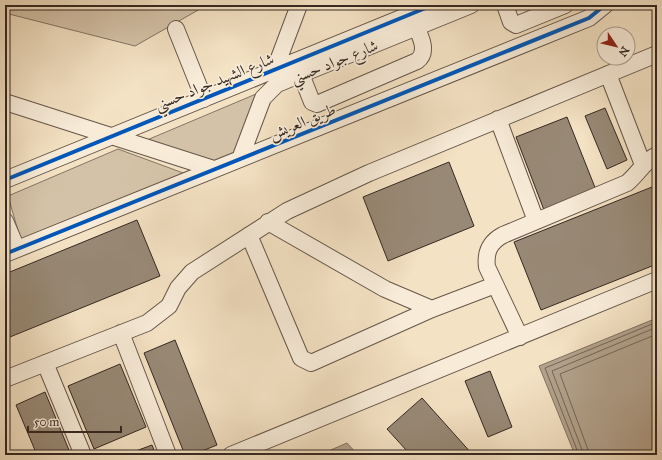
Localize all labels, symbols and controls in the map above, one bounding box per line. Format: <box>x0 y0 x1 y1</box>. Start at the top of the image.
north arrow <box>596 26 636 66</box>
street label: شارع جواد حسني <box>288 35 383 93</box>
text: N <box>615 44 632 60</box>
street label: شارع الشهيد جواد حسني <box>152 49 279 120</box>
street label: طريق العريش <box>266 99 339 144</box>
scale bar <box>28 408 121 434</box>
text: 50 m <box>34 415 59 429</box>

